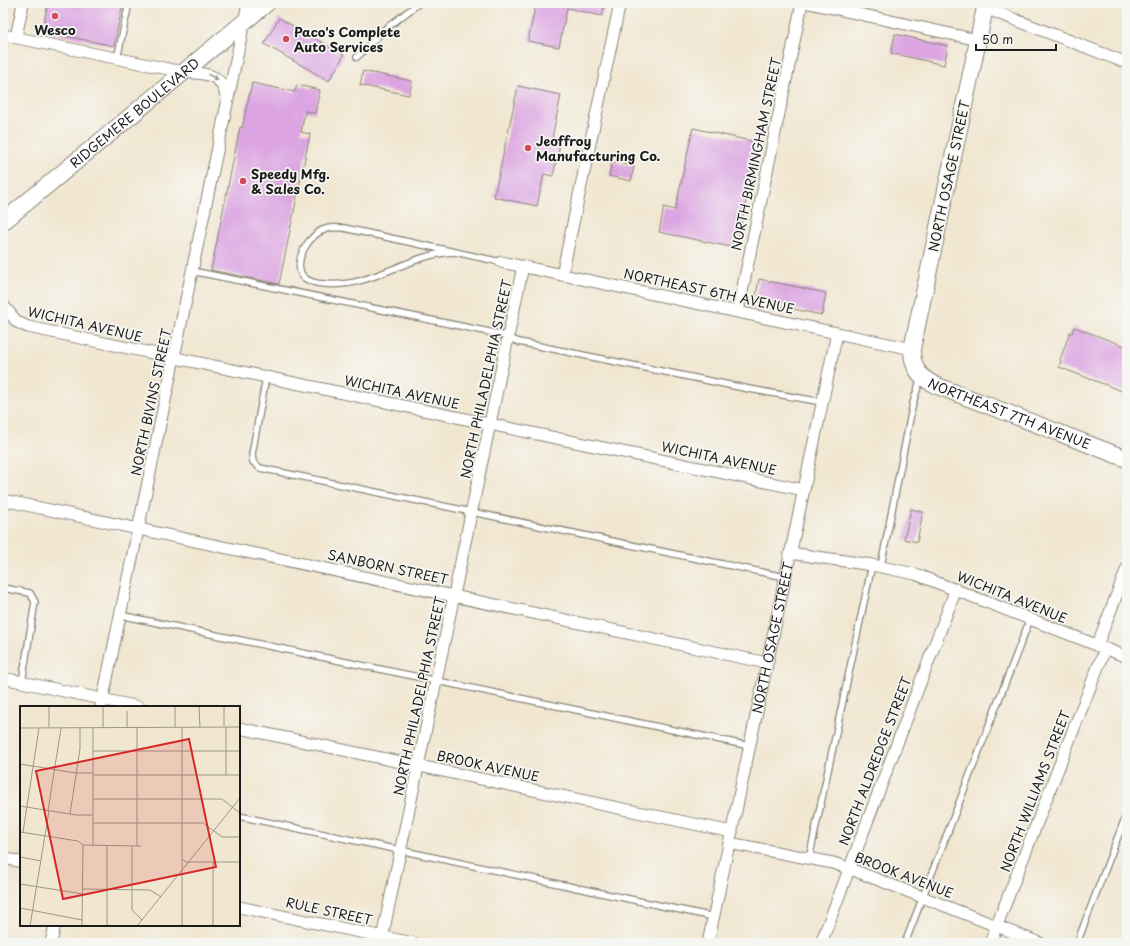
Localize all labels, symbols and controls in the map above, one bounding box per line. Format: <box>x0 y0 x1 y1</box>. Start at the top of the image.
marker: Wesco <box>50 11 60 21</box>
place label: Wesco <box>34 20 76 39</box>
place label: Paco's Complete Auto Services <box>294 22 400 56</box>
scale bar <box>976 26 1056 52</box>
text: 50 m <box>982 30 1013 48</box>
marker: Paco's Complete Auto Services <box>281 34 291 44</box>
street label: RIDGEMERE BOULEVARD <box>65 53 203 172</box>
street label: NORTH BIRMINGHAM STREET <box>726 56 785 252</box>
one-way arrow <box>207 74 219 81</box>
street label: NORTH OSAGE STREET <box>923 98 974 253</box>
place label: Jeoffroy Manufacturing Co. <box>536 131 660 165</box>
marker: Jeoffroy Manufacturing Co. <box>523 143 533 153</box>
place label: Speedy Mfg. & Sales Co. <box>251 164 330 198</box>
marker: Speedy Mfg. & Sales Co. <box>238 176 248 186</box>
street label: NORTHEAST 6TH AVENUE <box>622 263 796 318</box>
street label: NORTH PHILADELPHIA STREET <box>455 278 516 480</box>
street label: WICHITA AVENUE <box>26 301 144 346</box>
street label: NORTH BIVINS STREET <box>126 326 175 477</box>
street label: WICHITA AVENUE <box>343 370 461 413</box>
street label: NORTHEAST 7TH AVENUE <box>925 373 1094 453</box>
street label: WICHITA AVENUE <box>660 436 778 479</box>
street label: SANBORN STREET <box>326 544 450 589</box>
street label: NORTH OSAGE STREET <box>747 560 797 715</box>
street label: WICHITA AVENUE <box>954 566 1070 627</box>
street label: NORTH PHILADELPHIA STREET <box>388 595 449 797</box>
street label: NORTH ALDREDGE STREET <box>834 674 916 848</box>
inset map <box>20 706 240 926</box>
street label: NORTH WILLIAMS STREET <box>995 707 1074 874</box>
street label: BROOK AVENUE <box>435 745 541 786</box>
street label: BROOK AVENUE <box>852 847 956 902</box>
street label: RULE STREET <box>284 892 374 929</box>

